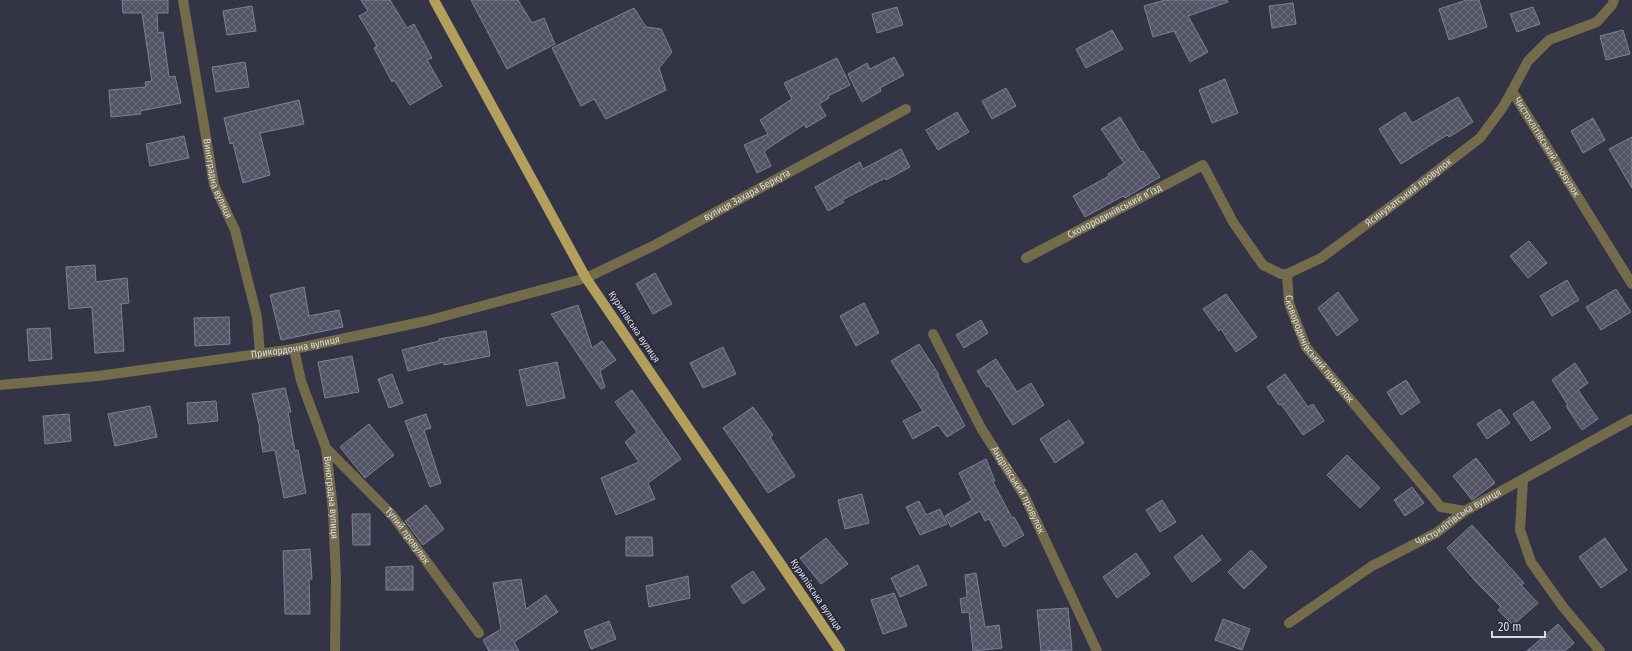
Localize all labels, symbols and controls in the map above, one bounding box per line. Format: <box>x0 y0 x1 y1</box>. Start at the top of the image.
street label: Чистоклітівський провулок <box>1511 95 1583 199</box>
street label: Виноградна вулиця <box>200 137 235 220</box>
street label: Ясинуватський провулок <box>1363 156 1455 229</box>
street label: вулиця Захара Беркута <box>701 167 793 224</box>
street label: Сковородинівський в’їзд <box>1065 182 1164 241</box>
street label: Курилівська вулиця <box>606 288 663 365</box>
street label: Сковородинівський провулок <box>1282 295 1356 405</box>
street label: Прикордонна вулиця <box>250 333 341 361</box>
street label: Андріївський провулок <box>989 444 1047 536</box>
street label: Виноградна вулиця <box>321 455 340 539</box>
street label: Чистоклітівська вулиця <box>1414 486 1503 548</box>
street label: Тупий провулок <box>382 505 432 567</box>
street label: Курилівська вулиця <box>788 556 845 633</box>
scale bar <box>1492 613 1545 639</box>
text: 20 m <box>1498 620 1522 634</box>

